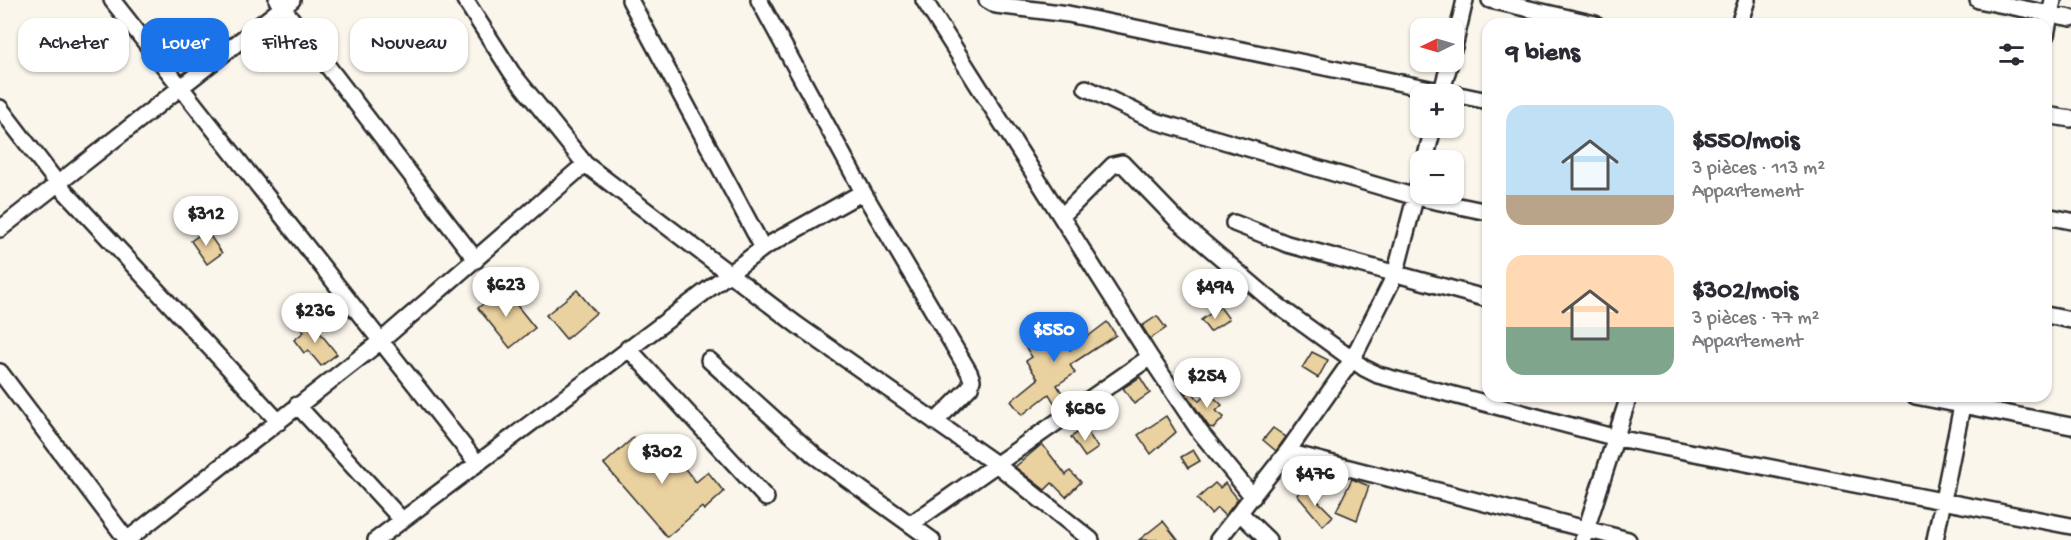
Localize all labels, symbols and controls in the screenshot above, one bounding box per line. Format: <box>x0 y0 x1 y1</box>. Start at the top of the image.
chip: Acheter <box>18 18 129 72</box>
chip: Louer <box>141 18 229 72</box>
chip: Filtres <box>241 18 338 72</box>
chip: Nouveau <box>350 18 468 72</box>
north arrow <box>1410 18 1464 72</box>
map controls <box>1410 18 1464 204</box>
icon: filters <box>1995 38 2028 71</box>
text: 9 biens <box>1506 39 1580 70</box>
button: + <box>1410 84 1464 138</box>
text: $550/mois <box>1692 127 1799 158</box>
icon: home <box>1554 129 1626 201</box>
button: − <box>1410 150 1464 204</box>
text: 3 pièces · 113 m² <box>1692 158 1825 181</box>
text: Appartement <box>1692 181 1802 204</box>
pin: $312 <box>170 196 242 247</box>
text: $312 <box>187 204 225 227</box>
pin: $623 <box>470 267 542 318</box>
pin: $494 <box>1179 269 1251 320</box>
text: $623 <box>486 275 526 298</box>
text: $494 <box>1196 277 1234 300</box>
text: $302/mois <box>1692 277 1798 308</box>
icon: home <box>1554 279 1626 351</box>
pin: $236 <box>279 293 351 344</box>
text: $236 <box>295 301 335 324</box>
text: 3 pièces · 77 m² <box>1692 308 1820 331</box>
pin: $550 <box>1018 312 1090 363</box>
text: $550 <box>1033 320 1075 343</box>
text: Appartement <box>1692 331 1802 354</box>
pin: $254 <box>1171 358 1243 409</box>
text: $254 <box>1188 366 1226 389</box>
pin: $686 <box>1049 391 1121 442</box>
text: $686 <box>1065 399 1105 422</box>
pin: $302 <box>626 434 698 485</box>
text: $302 <box>642 442 682 465</box>
pin: $476 <box>1279 456 1351 507</box>
text: $476 <box>1296 464 1334 487</box>

